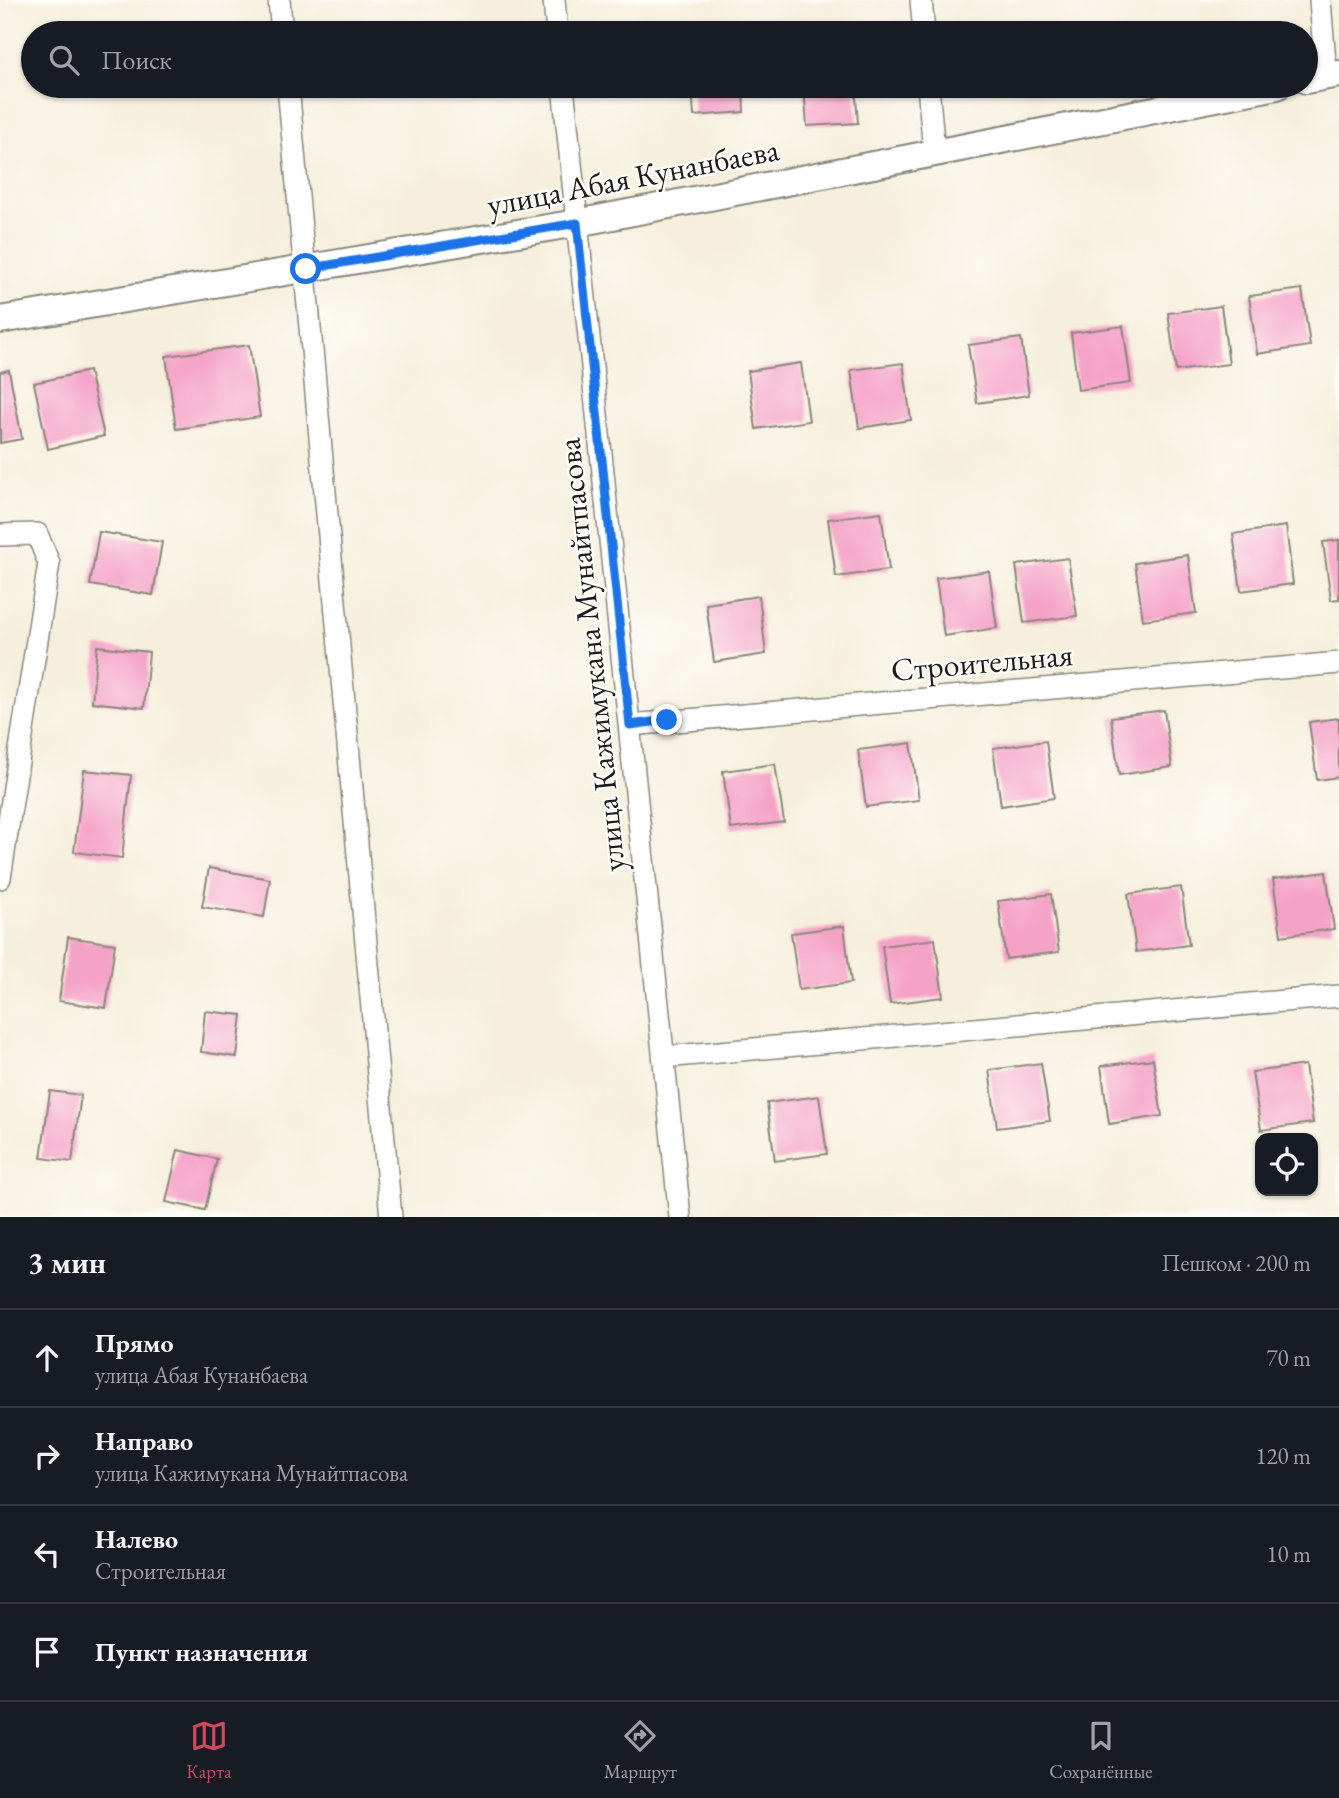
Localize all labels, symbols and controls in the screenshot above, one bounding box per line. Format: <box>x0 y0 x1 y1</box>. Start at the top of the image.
search box <box>21 21 1318 98</box>
icon: search <box>45 41 83 79</box>
text: Поиск <box>101 43 172 77</box>
street label: улица Абая Кунанбаева <box>483 128 783 226</box>
route start <box>290 253 321 284</box>
street label: улица Кажимукана Мунайтпасова <box>547 436 635 874</box>
street label: Строительная <box>889 633 1075 691</box>
route end <box>651 704 682 735</box>
map controls <box>1255 1133 1318 1196</box>
button: locate <box>1255 1133 1318 1196</box>
text: 3 мин <box>28 1243 106 1282</box>
text: Пешком · 200 m <box>1162 1248 1311 1278</box>
text: Прямо <box>95 1326 174 1360</box>
icon: ahead <box>28 1339 66 1377</box>
text: 70 m <box>1266 1343 1311 1373</box>
text: улица Абая Кунанбаева <box>95 1360 308 1390</box>
text: Направо <box>95 1424 193 1458</box>
icon: right <box>28 1437 66 1475</box>
text: 120 m <box>1255 1441 1311 1471</box>
text: улица Кажимукана Мунайтпасова <box>95 1458 408 1488</box>
text: Налево <box>95 1522 178 1556</box>
icon: left <box>28 1535 66 1573</box>
text: 10 m <box>1266 1539 1311 1569</box>
text: Строительная <box>95 1556 226 1586</box>
icon: arrive <box>28 1633 66 1671</box>
text: Пункт назначения <box>95 1635 308 1669</box>
tab: Карта <box>186 1717 232 1784</box>
tab: Маршрут <box>604 1717 677 1784</box>
tab: Сохранённые <box>1049 1717 1153 1784</box>

